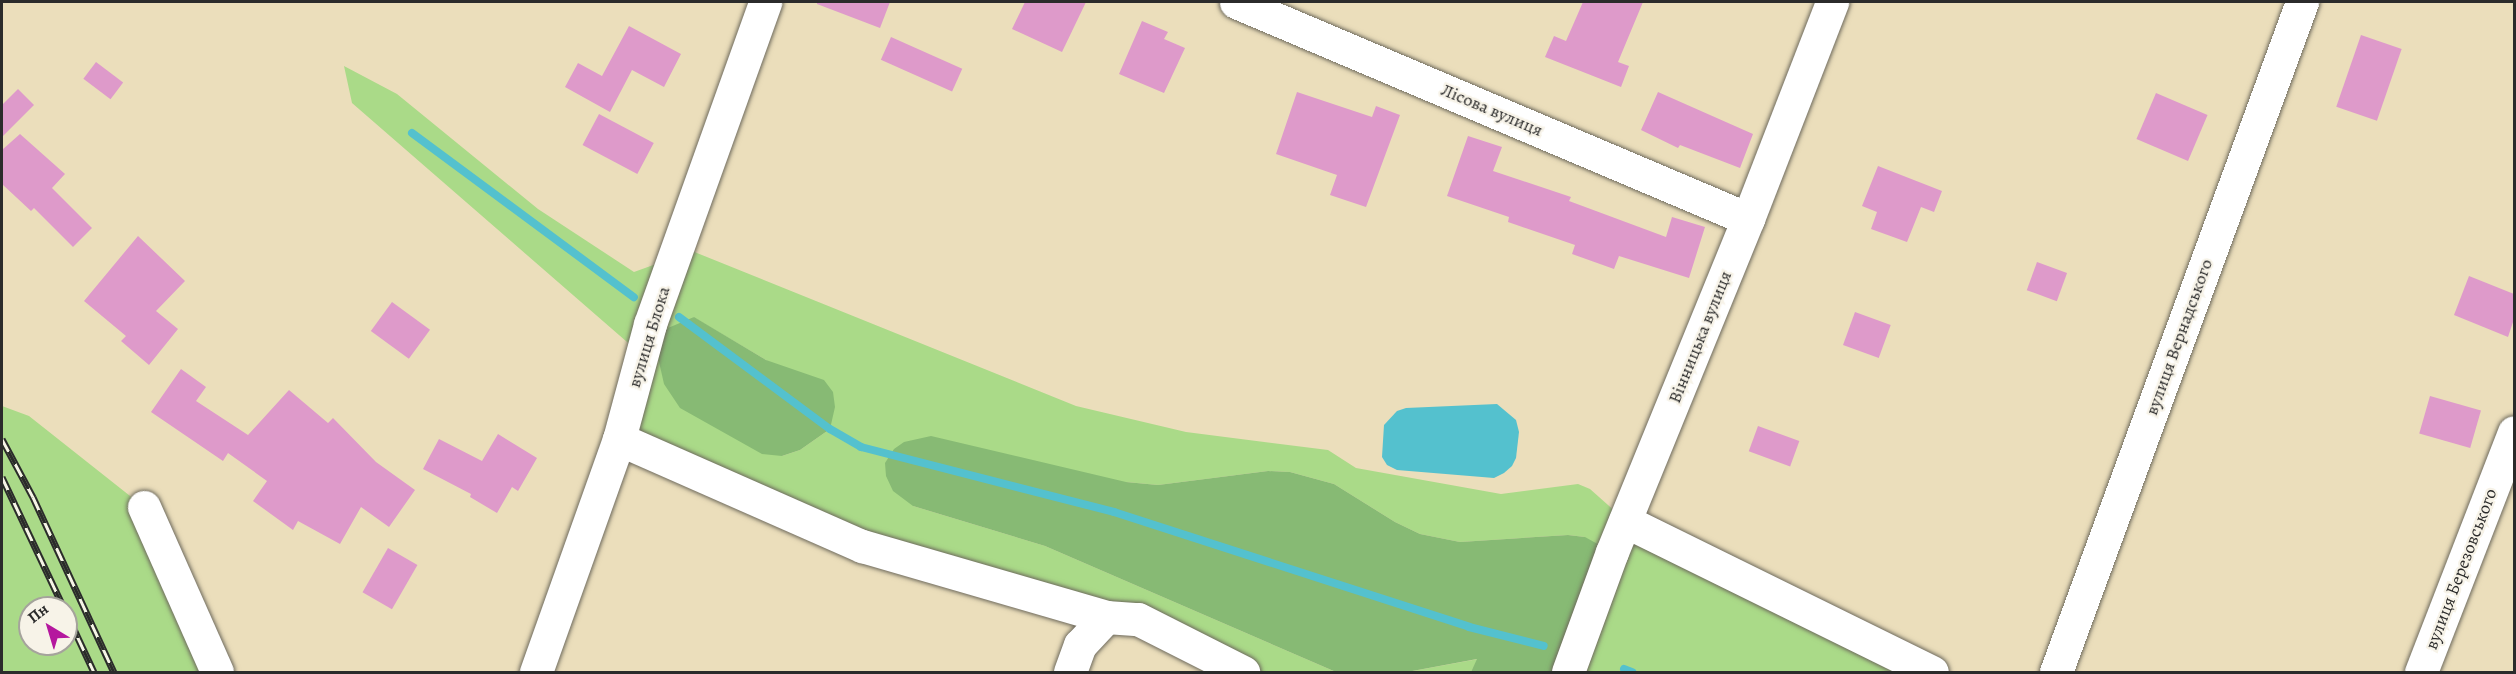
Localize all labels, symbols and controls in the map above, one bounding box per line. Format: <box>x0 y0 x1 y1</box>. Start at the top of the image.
street label: Лісова вулиця <box>1438 79 1546 141</box>
street label: вулиця Вернадського <box>2141 256 2217 418</box>
street label: Вінницька вулиця <box>1664 268 1736 406</box>
street label: вулиця Блока <box>623 284 675 390</box>
street label: вулиця Березовського <box>2420 485 2502 653</box>
north arrow <box>18 596 78 656</box>
text: Пн <box>23 598 53 629</box>

